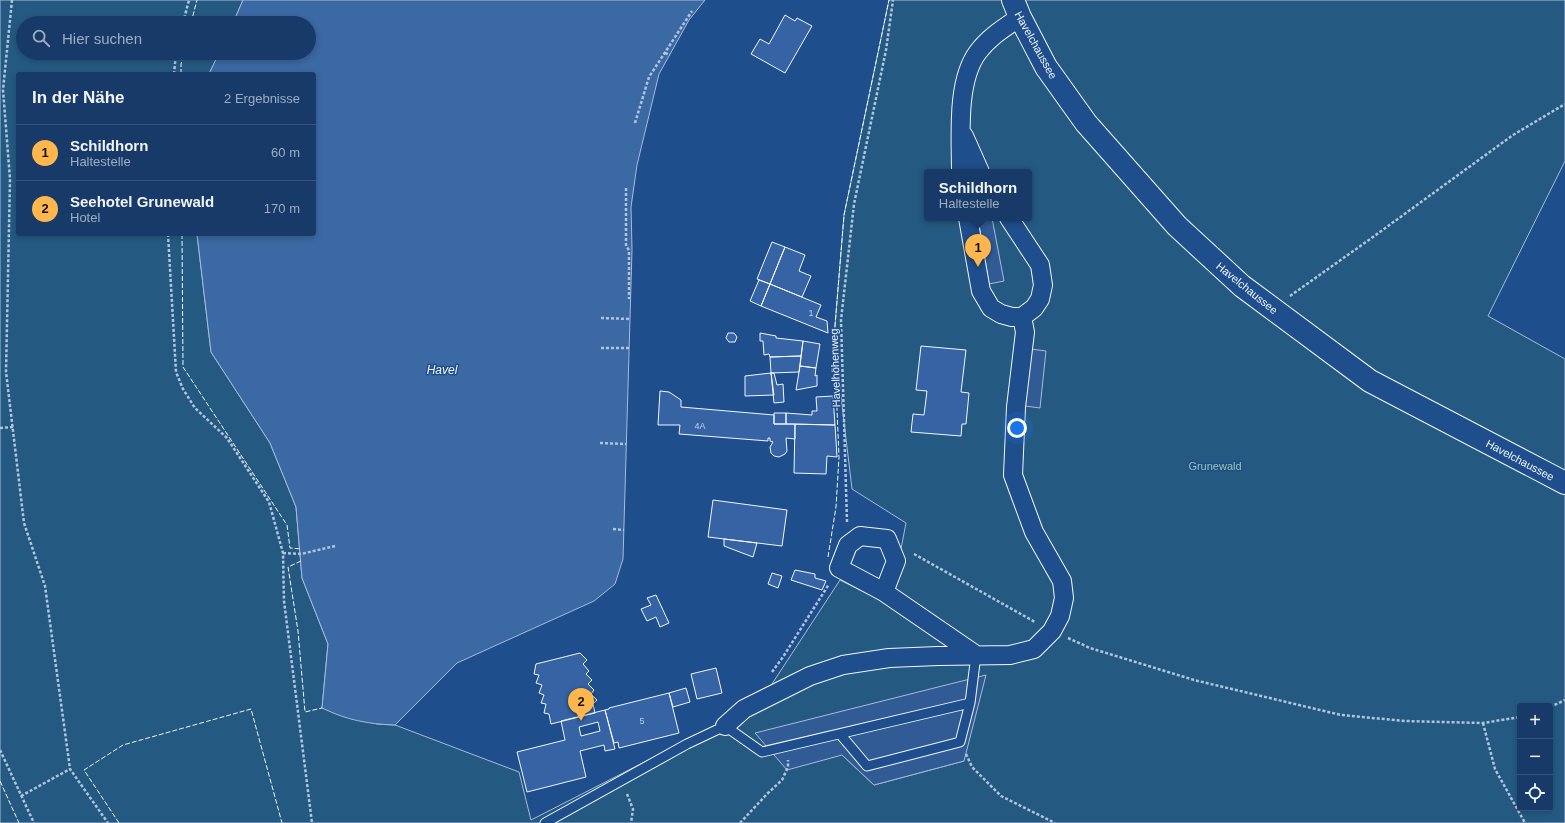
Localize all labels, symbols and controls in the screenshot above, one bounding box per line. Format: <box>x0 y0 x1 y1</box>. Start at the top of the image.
street label: Havelchaussee <box>1013 9 1059 81</box>
search box <box>16 16 316 60</box>
icon: search <box>30 27 52 49</box>
text: Hier suchen <box>62 30 142 47</box>
text: In der Nähe <box>32 88 125 107</box>
text: 2 Ergebnisse <box>224 91 300 106</box>
text: Schildhorn <box>70 137 148 154</box>
text: 1 <box>41 145 49 160</box>
text: 60 m <box>271 145 300 160</box>
text: Haltestelle <box>70 154 131 169</box>
popup <box>924 169 1032 221</box>
text: Schildhorn <box>939 179 1017 196</box>
text: Seehotel Grunewald <box>70 193 214 210</box>
text: Haltestelle <box>939 196 1000 211</box>
text: 2 <box>41 201 49 216</box>
text: 170 m <box>264 201 300 216</box>
text: Hotel <box>70 210 100 225</box>
pin: 1 <box>965 234 991 267</box>
street label: Havelchaussee <box>1214 260 1280 316</box>
house number: 1 <box>808 308 814 318</box>
street label: Havelhöhenweg <box>828 328 842 408</box>
water label: Havel <box>427 363 458 377</box>
your location <box>1007 418 1027 438</box>
house number: 4A <box>694 421 706 431</box>
street label: Havelchaussee <box>1484 437 1556 483</box>
park label: Grunewald <box>1188 460 1242 472</box>
pin: 2 <box>568 688 594 721</box>
map controls <box>1517 703 1553 811</box>
button: + <box>1517 703 1553 739</box>
house number: 5 <box>639 716 645 726</box>
button: − <box>1517 739 1553 775</box>
button: locate <box>1517 775 1553 811</box>

